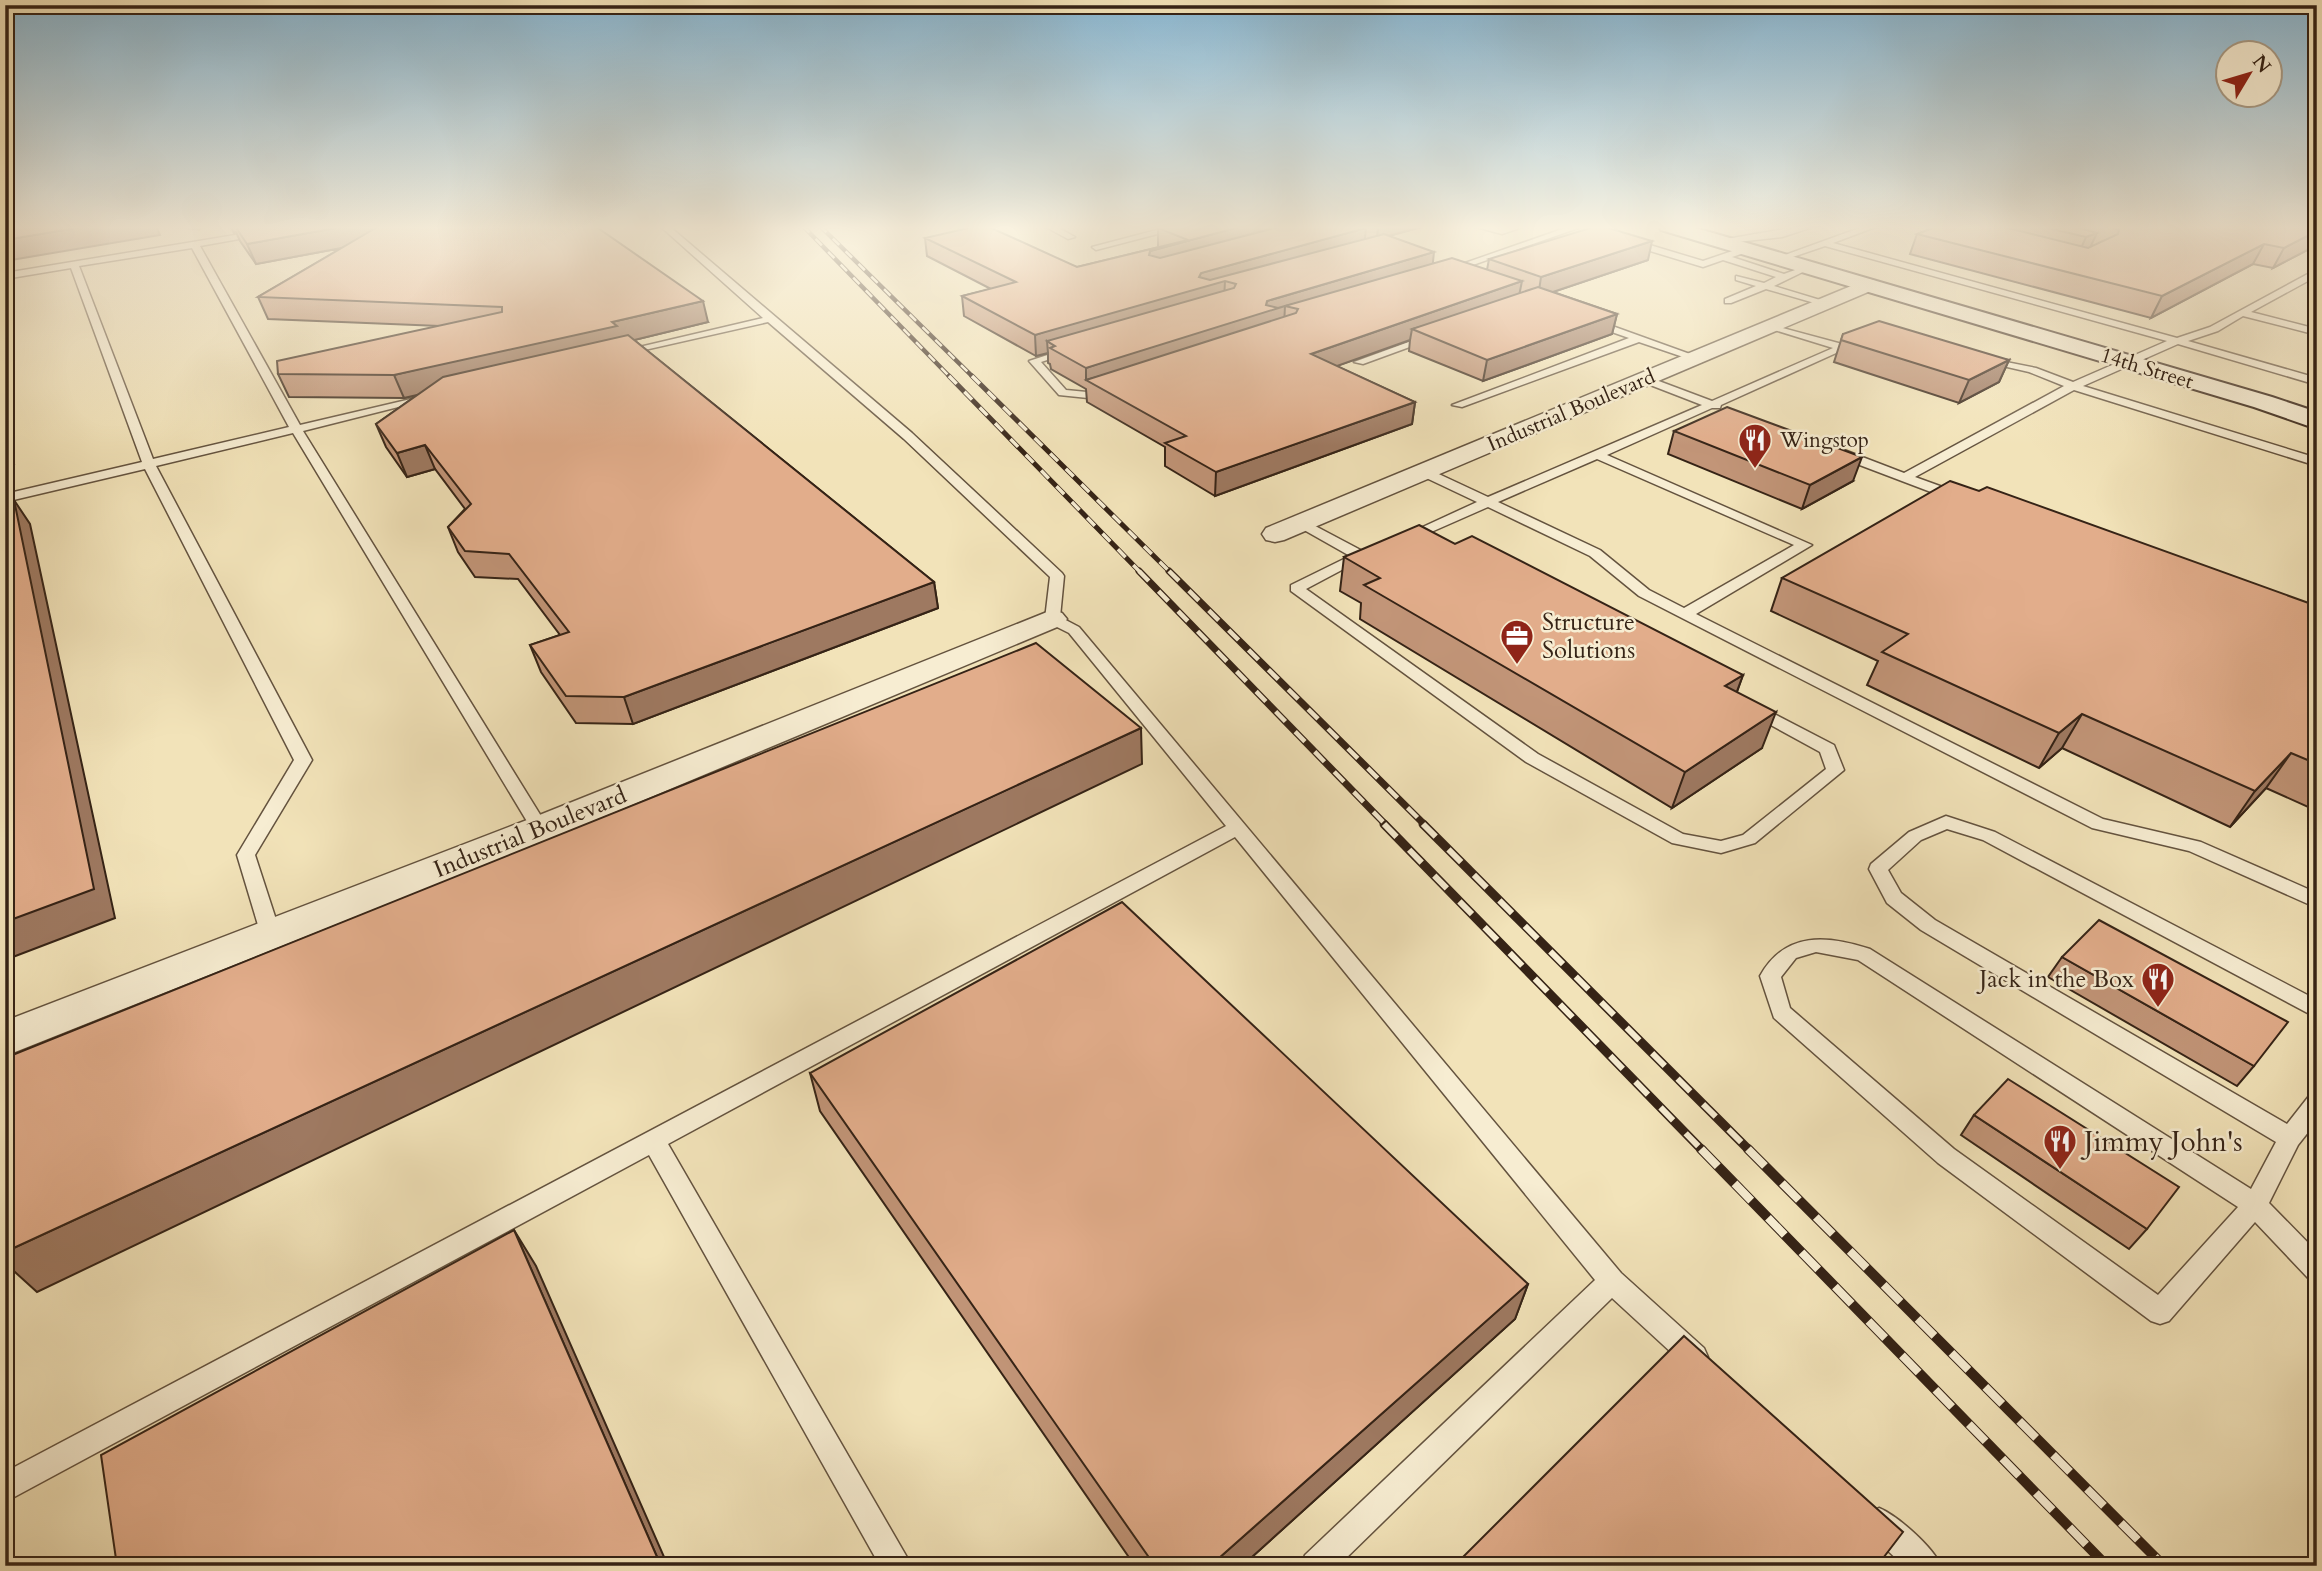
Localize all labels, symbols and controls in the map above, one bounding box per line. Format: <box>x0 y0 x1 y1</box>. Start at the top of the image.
north arrow <box>2214 38 2284 108</box>
text: N <box>2246 50 2277 79</box>
street label: 14th Street <box>2097 341 2197 396</box>
street label: Industrial Boulevard <box>1483 362 1660 459</box>
restaurant icon: Wingstop <box>1736 421 1774 470</box>
place label: Wingstop <box>1779 426 1869 455</box>
place label: Structure Solutions <box>1542 606 1635 667</box>
office icon: Structure Solutions <box>1498 617 1536 666</box>
street label: Industrial Boulevard <box>429 779 632 886</box>
restaurant icon: Jack in the Box <box>2139 960 2177 1009</box>
place label: Jack in the Box <box>1976 963 2134 996</box>
restaurant icon: Jimmy John's <box>2041 1122 2079 1171</box>
place label: Jimmy John's <box>2080 1123 2243 1161</box>

